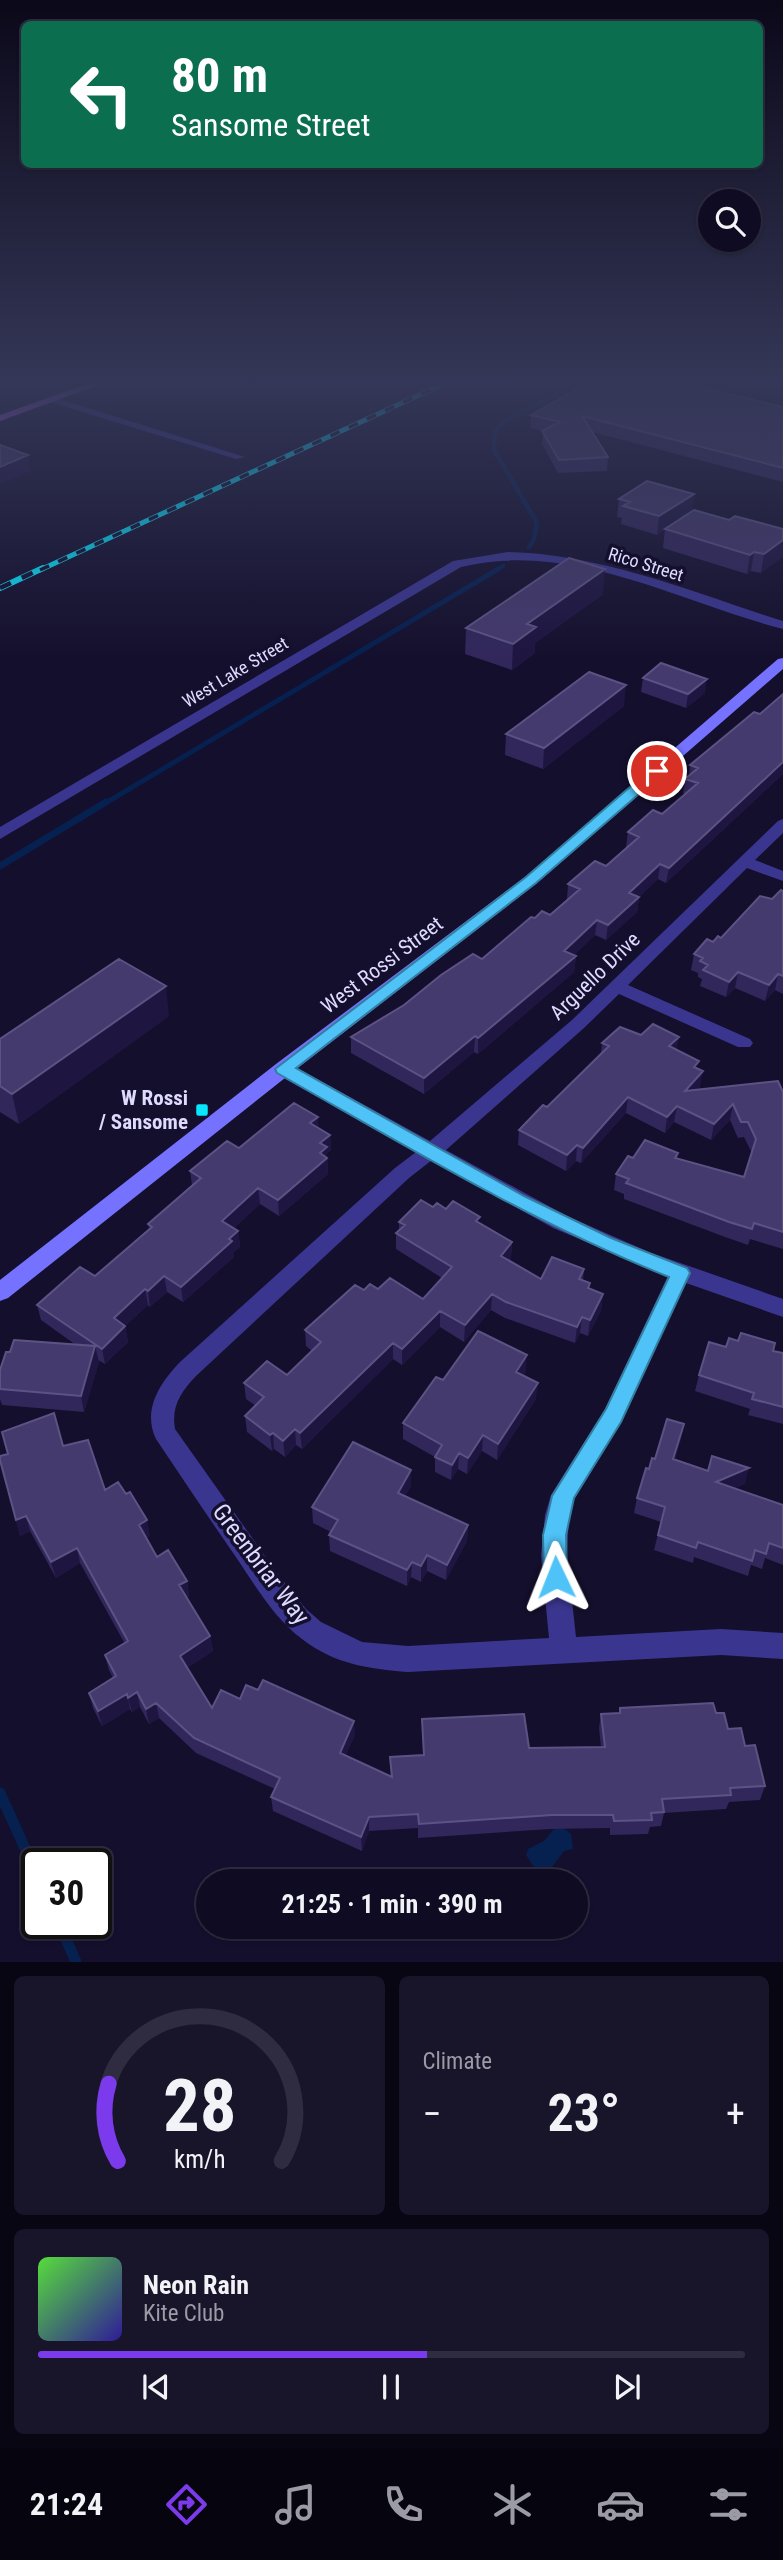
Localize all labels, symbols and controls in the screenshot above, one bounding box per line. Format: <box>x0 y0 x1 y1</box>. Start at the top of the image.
text: 80 m <box>171 47 268 104</box>
icon: left <box>56 49 147 140</box>
text: Sansome Street <box>171 106 371 144</box>
map controls <box>698 189 761 252</box>
button: search <box>698 189 761 252</box>
street label: Rico Street <box>606 543 686 585</box>
street label: West Lake Street <box>178 632 292 712</box>
pin <box>627 741 687 801</box>
icon: arrive <box>638 752 676 790</box>
street label: West Rossi Street <box>317 912 447 1018</box>
street label: Arguello Drive <box>545 927 645 1025</box>
place label: W Rossi / Sansome <box>98 1086 188 1134</box>
marker: W Rossi / Sansome <box>194 1102 210 1118</box>
street label: Greenbriar Way <box>207 1498 315 1630</box>
position arrow <box>519 1540 593 1614</box>
speed limit sign: 30 <box>21 1848 112 1939</box>
text: 21:25 · 1 min · 390 m <box>282 1889 502 1919</box>
text: Climate <box>423 2048 492 2075</box>
text: 28 <box>162 2064 236 2150</box>
text: 23° <box>547 2083 620 2144</box>
text: − <box>423 2092 442 2136</box>
text: + <box>726 2092 745 2136</box>
text: km/h <box>174 2145 225 2174</box>
text: Neon Rain <box>143 2270 249 2300</box>
text: Kite Club <box>143 2300 224 2327</box>
icon: previous <box>137 2368 175 2406</box>
icon: pause <box>372 2368 410 2406</box>
icon: next <box>608 2368 646 2406</box>
icon: directions <box>162 2480 211 2529</box>
icon: music <box>271 2480 320 2529</box>
icon: phone <box>379 2480 428 2529</box>
icon: climate <box>488 2480 537 2529</box>
icon: car <box>596 2480 645 2529</box>
icon: filters <box>704 2480 753 2529</box>
text: 21:24 <box>30 2485 103 2523</box>

